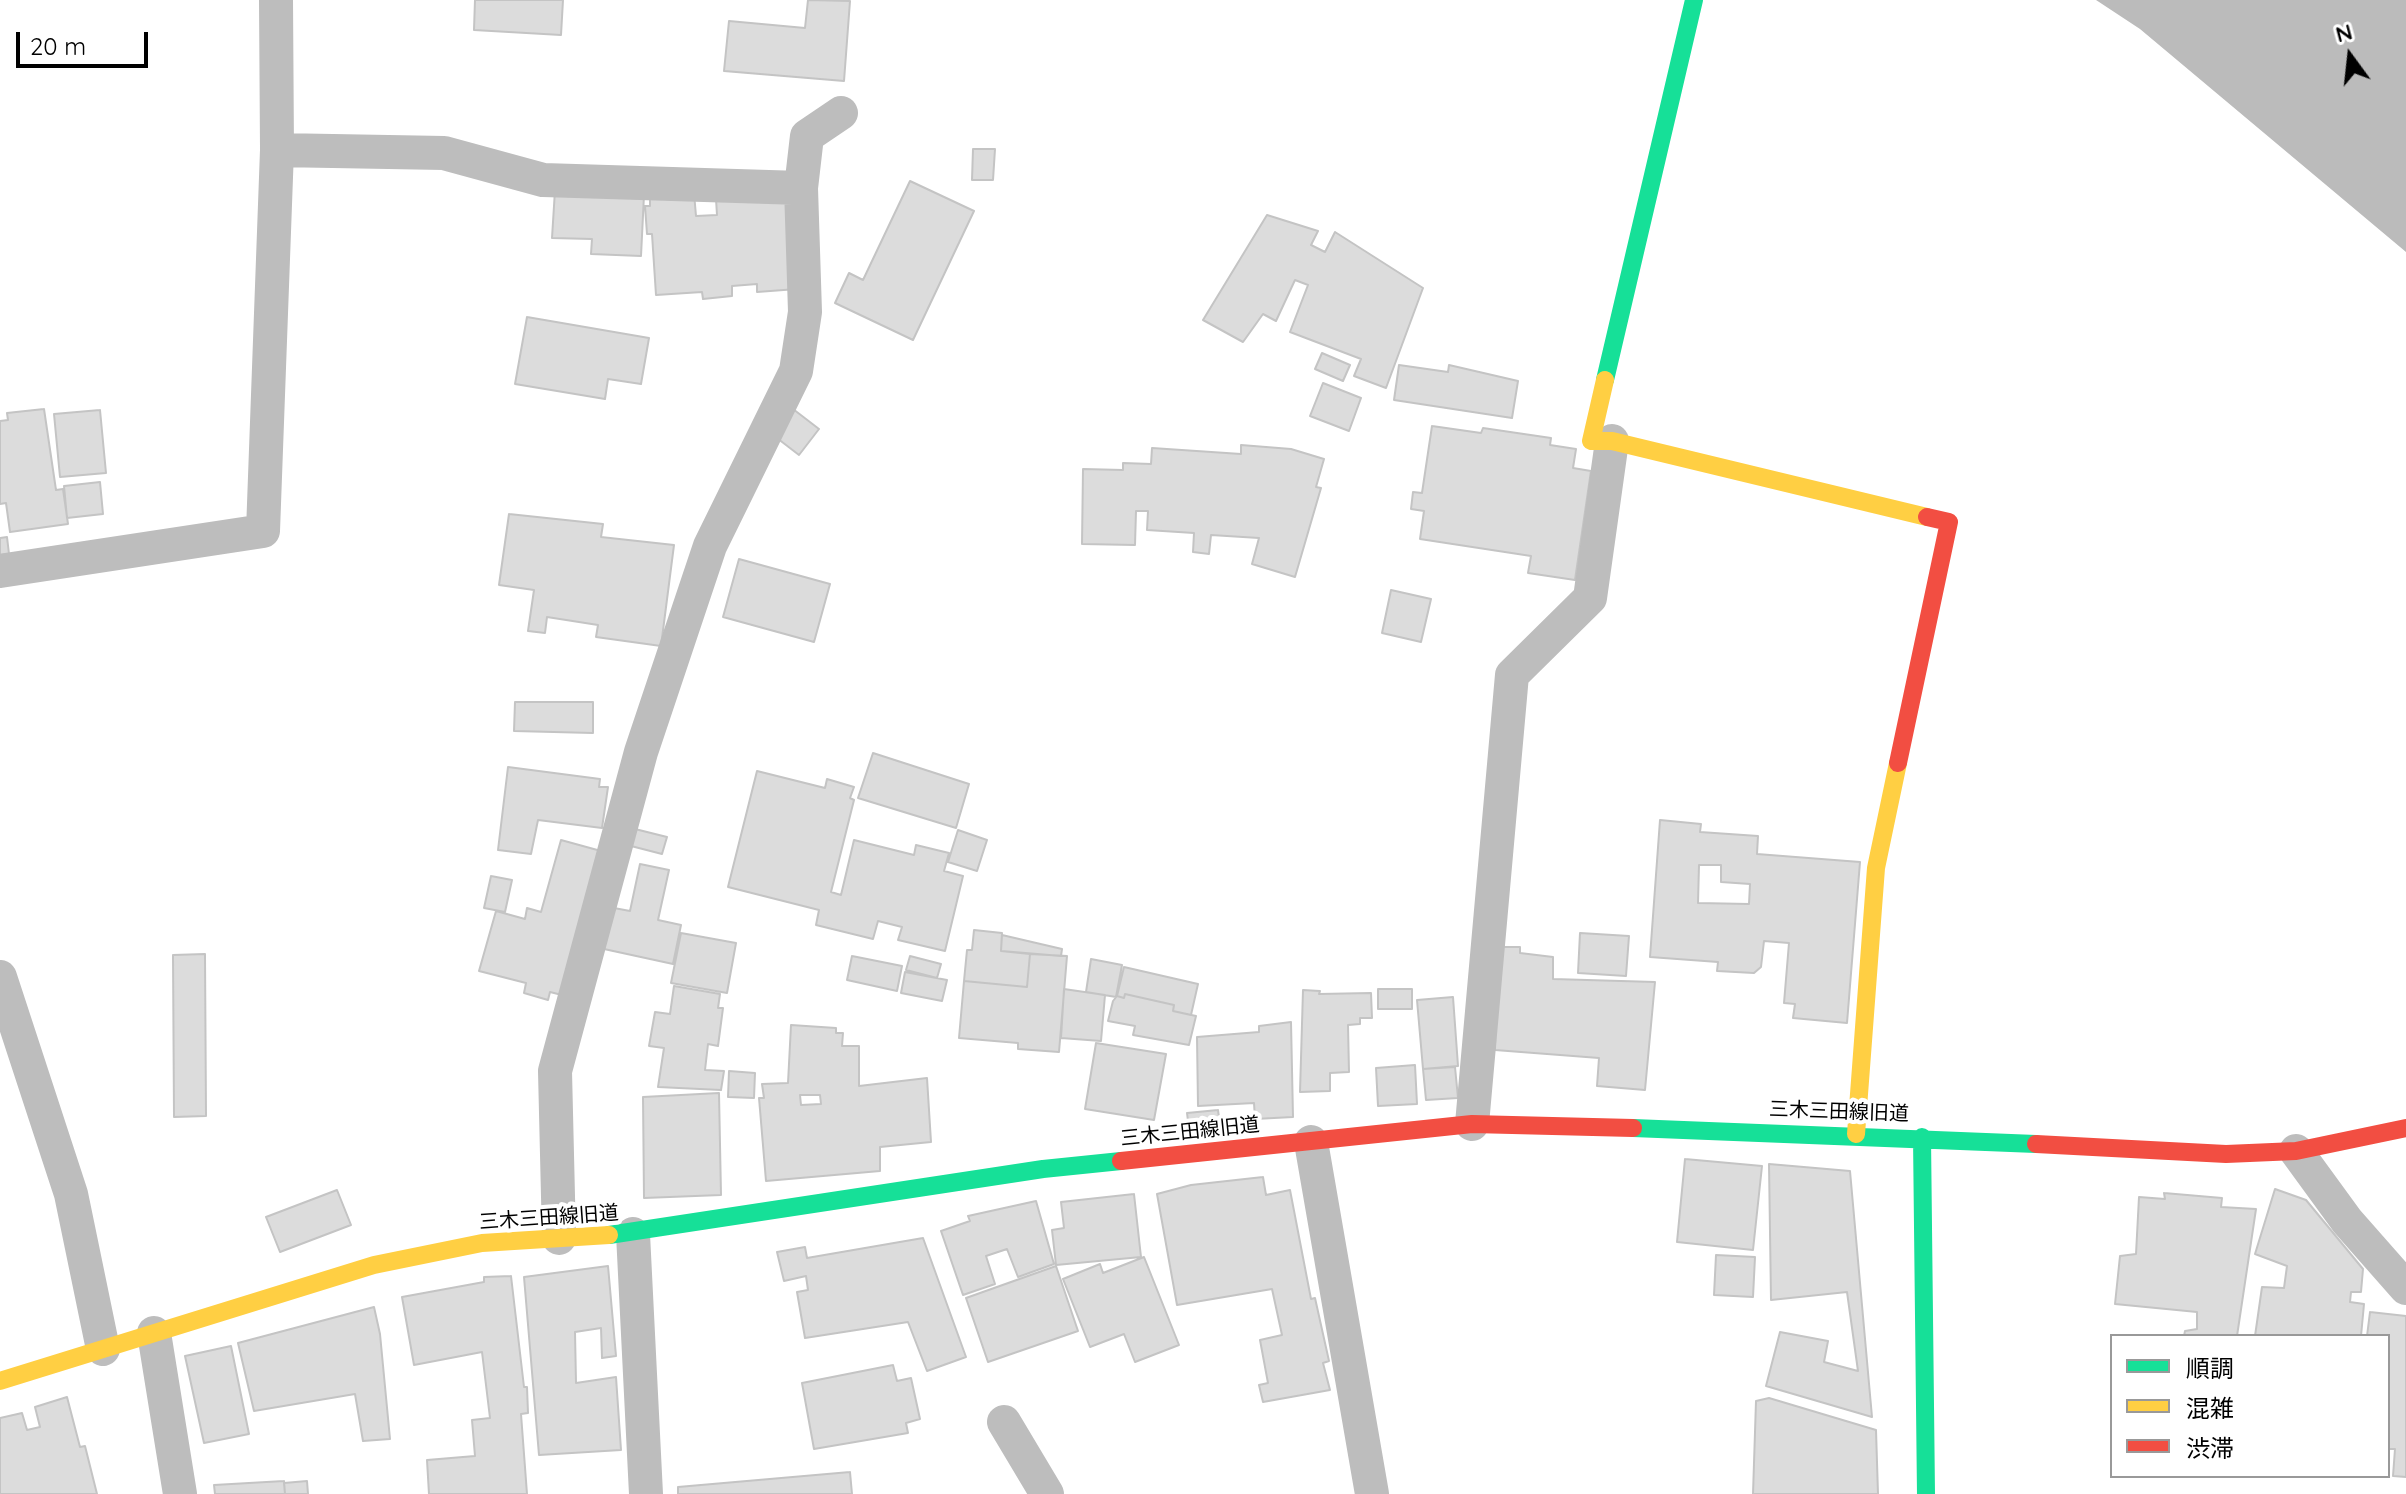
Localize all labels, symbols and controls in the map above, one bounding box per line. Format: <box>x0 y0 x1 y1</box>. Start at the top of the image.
scale bar <box>20 16 152 66</box>
north arrow <box>2310 16 2390 96</box>
text: N <box>2332 17 2355 48</box>
text: 20 m <box>30 31 86 61</box>
street label: 三木三田線旧道 <box>1769 1098 1909 1126</box>
street label: 三木三田線旧道 <box>1119 1113 1261 1151</box>
street label: 三木三田線旧道 <box>478 1201 620 1235</box>
legend <box>2110 1334 2390 1478</box>
text: 順調 <box>2186 1353 2234 1383</box>
text: 混雑 <box>2186 1393 2234 1423</box>
text: 渋滞 <box>2186 1433 2234 1463</box>

